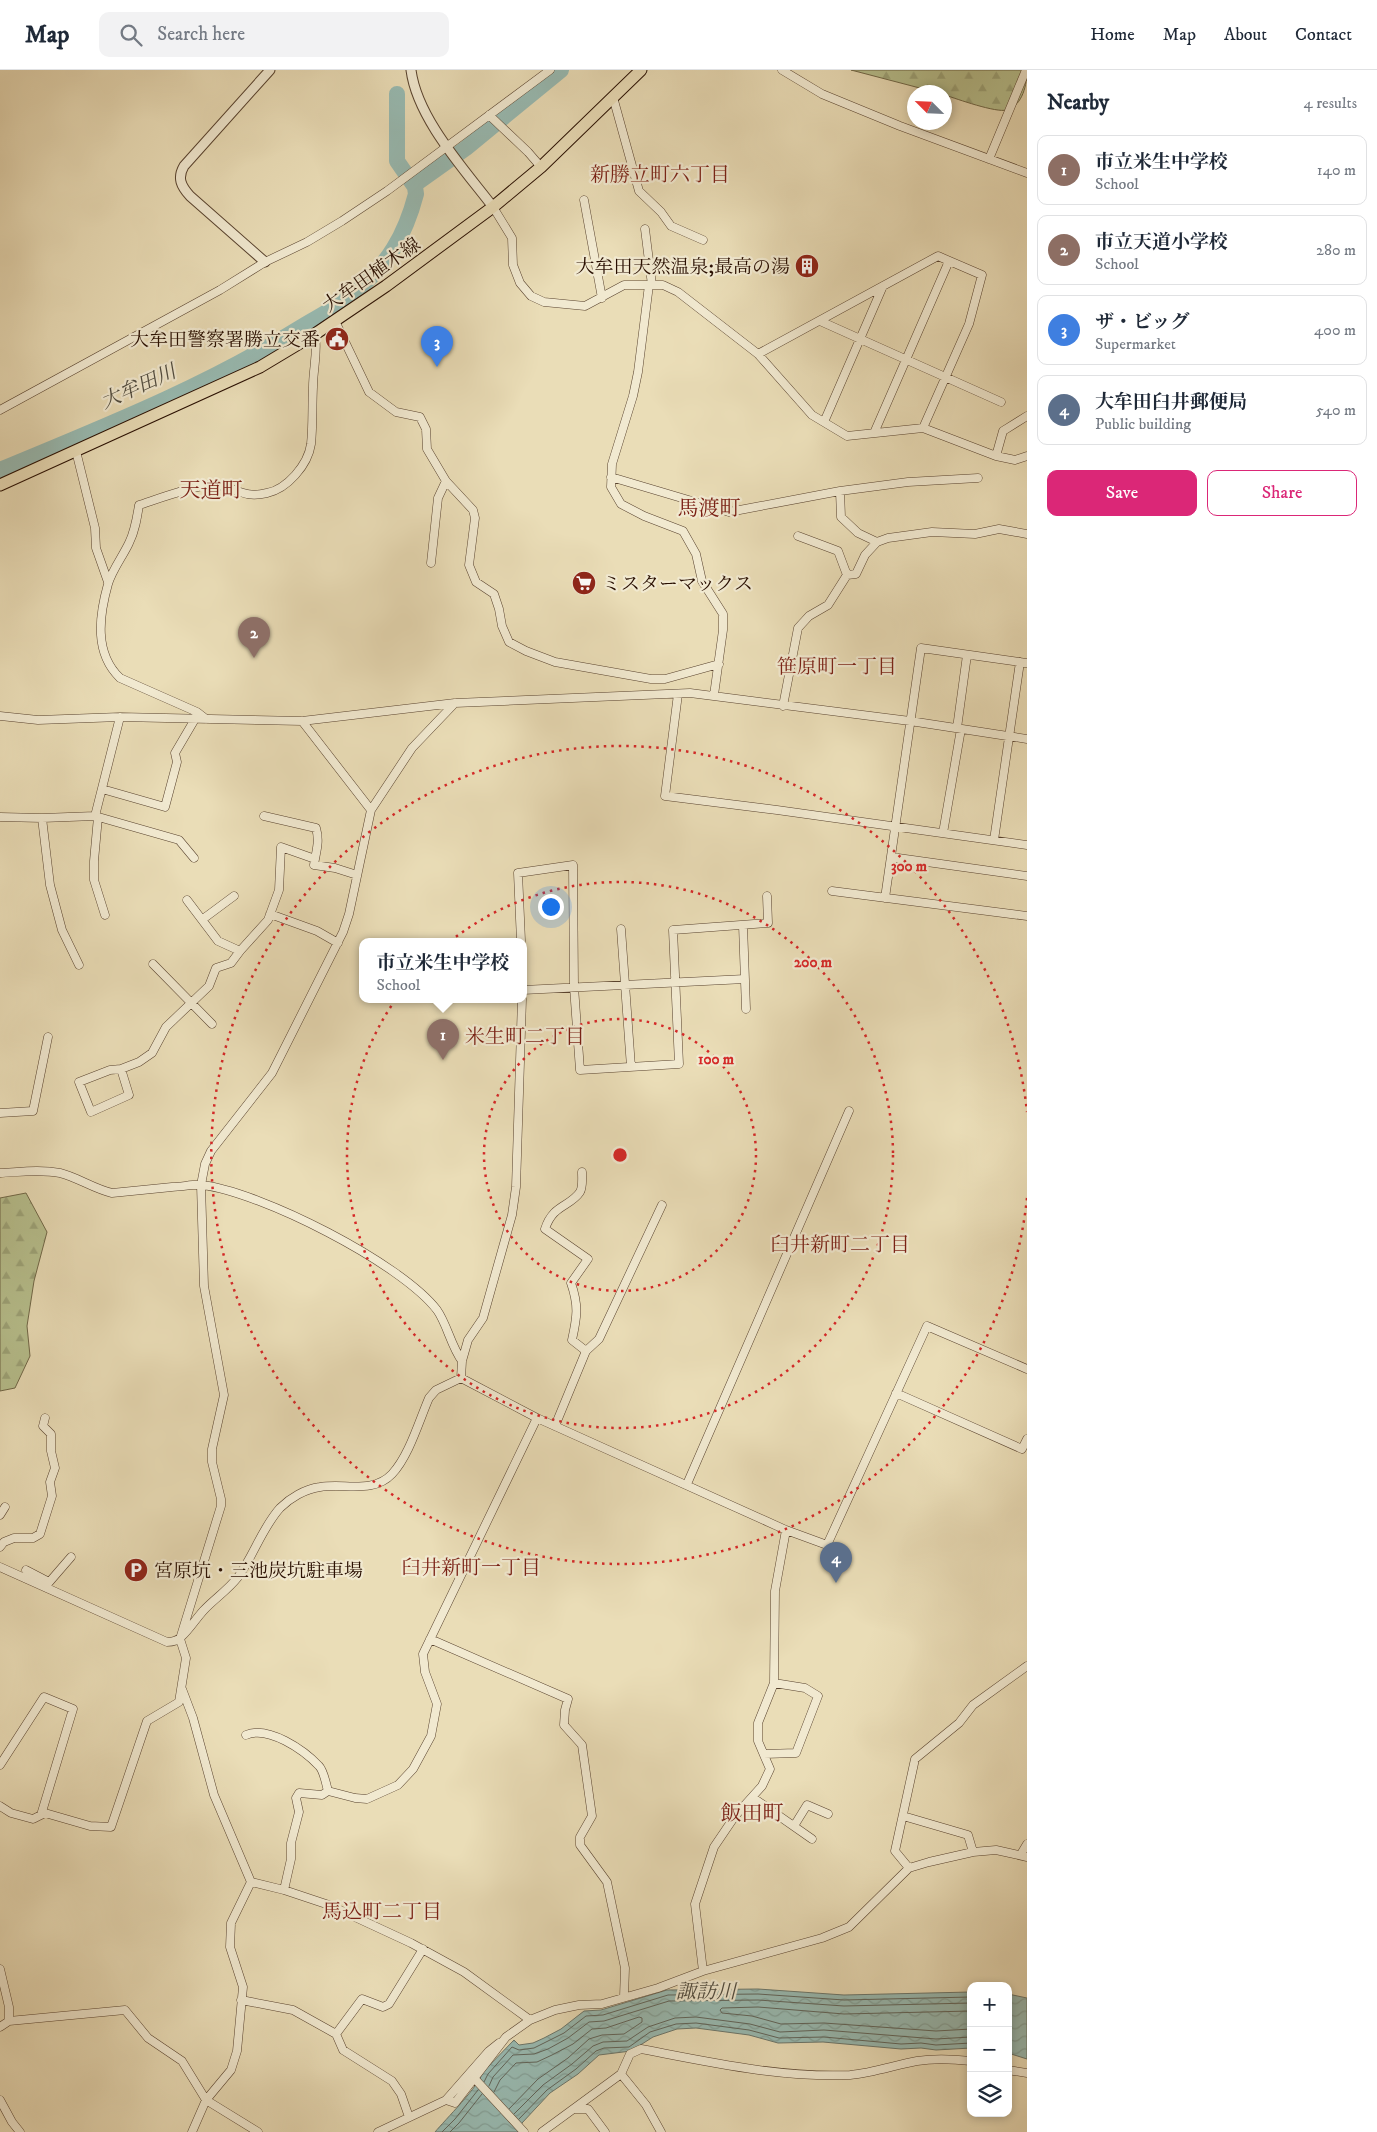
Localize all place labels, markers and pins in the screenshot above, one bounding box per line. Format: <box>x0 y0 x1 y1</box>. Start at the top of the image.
building icon: 大牟田天然温泉;最高の湯 <box>794 253 820 279</box>
place label: 大牟田天然温泉;最高の湯 <box>575 256 790 279</box>
public building icon: 大牟田警察署勝立交番 <box>324 326 350 352</box>
pin: 3 <box>421 326 453 367</box>
place label: 大牟田警察署勝立交番 <box>130 329 320 352</box>
supermarket icon: ミスターマックス <box>571 570 597 596</box>
place label: ミスターマックス <box>602 573 753 596</box>
pin: 2 <box>238 617 270 658</box>
pin: 1 <box>427 1019 459 1060</box>
centre of rings <box>611 1146 629 1164</box>
pin: 4 <box>820 1542 852 1583</box>
parking icon: 宮原坑・三池炭坑駐車場 <box>123 1557 149 1583</box>
place label: 宮原坑・三池炭坑駐車場 <box>154 1560 363 1583</box>

